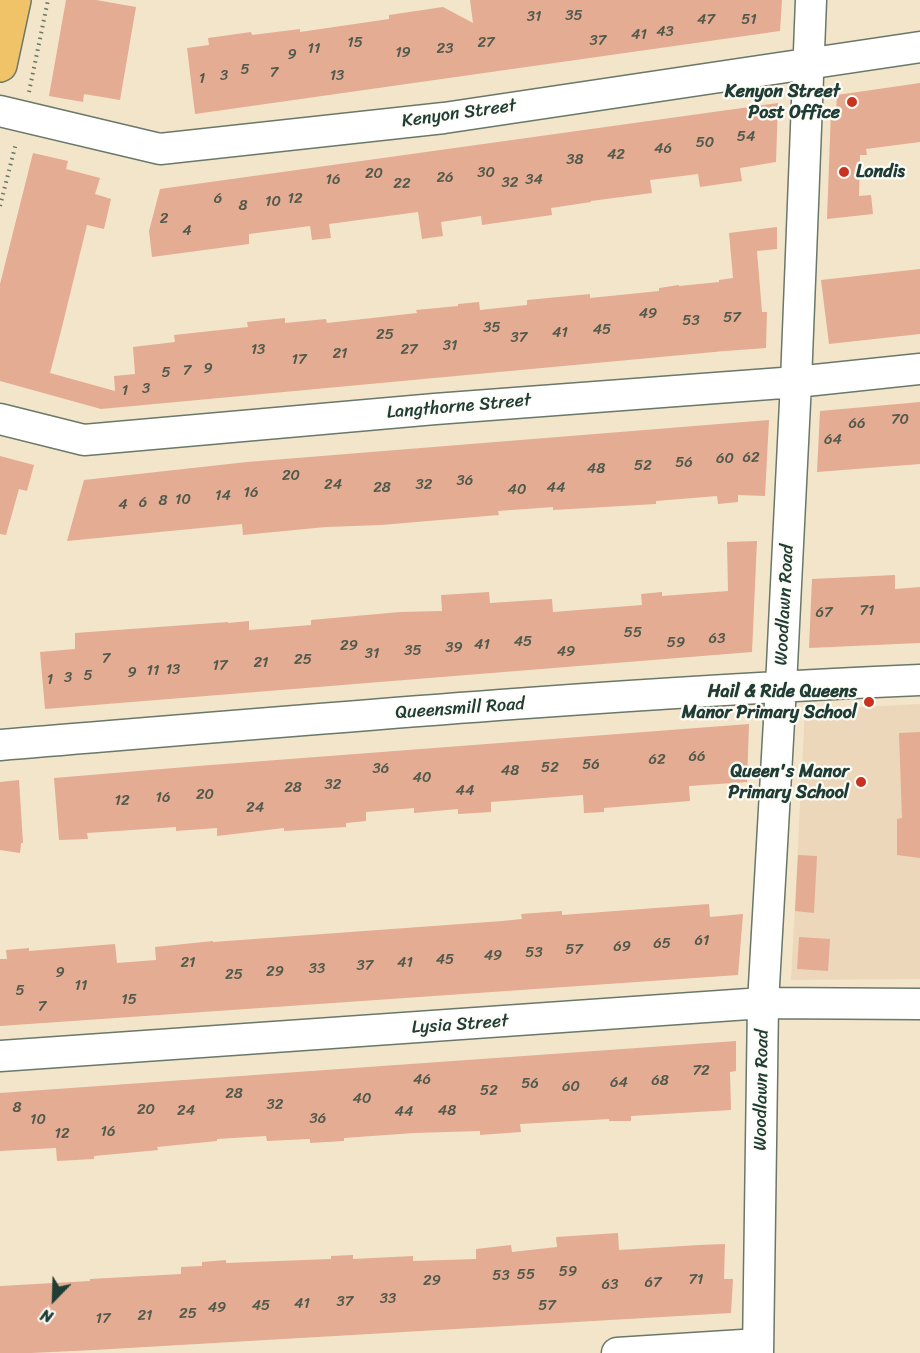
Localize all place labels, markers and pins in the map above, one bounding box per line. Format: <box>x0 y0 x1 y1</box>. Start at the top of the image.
place label: Kenyon Street Post Office <box>725 81 840 124</box>
marker: Kenyon Street Post Office <box>845 95 859 109</box>
place label: Londis <box>856 161 905 183</box>
marker: Londis <box>837 165 851 179</box>
place label: Hail & Ride Queens Manor Primary School <box>682 681 857 724</box>
marker: Hail & Ride Queens Manor Primary School <box>862 695 876 709</box>
place label: Queen's Manor Primary School <box>728 761 849 804</box>
marker: Queen's Manor Primary School <box>854 775 868 789</box>

